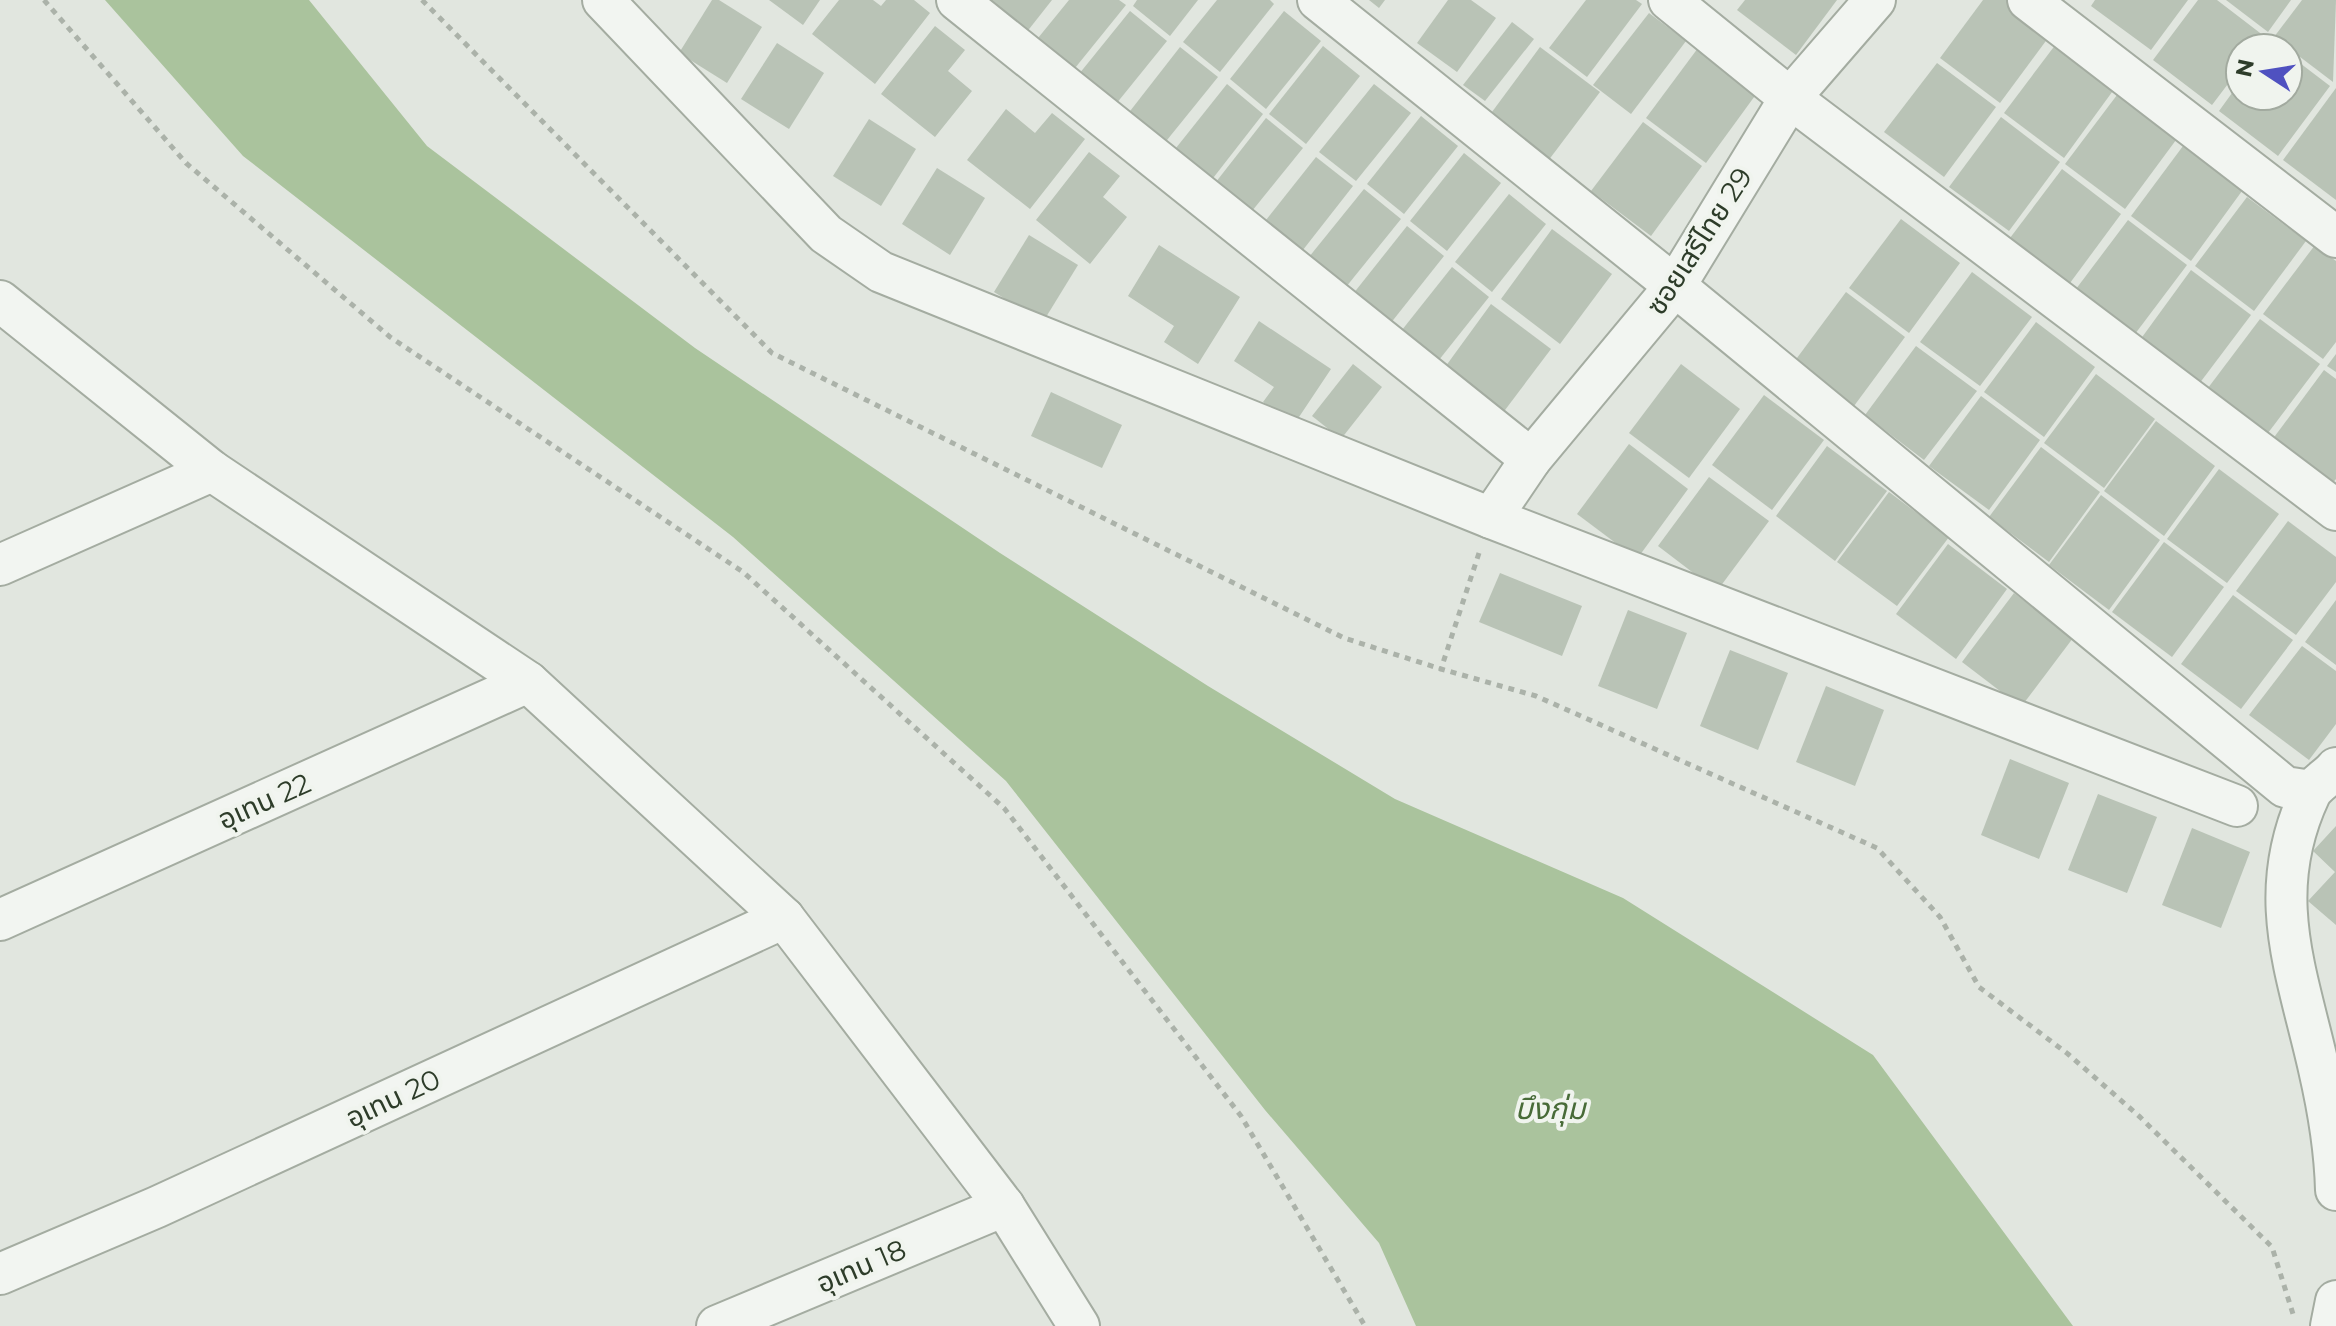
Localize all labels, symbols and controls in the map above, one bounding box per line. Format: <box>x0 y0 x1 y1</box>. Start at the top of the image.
north arrow <box>2224 32 2304 112</box>
text: N <box>2230 56 2260 79</box>
street label: ซอยเสรีไทย 29 <box>1639 161 1759 321</box>
street label: อุเทน 22 <box>212 766 316 836</box>
street label: อุเทน 20 <box>340 1061 446 1135</box>
water label: บึงกุ่ม <box>1515 1090 1588 1127</box>
street label: อุเทน 18 <box>811 1232 911 1300</box>

